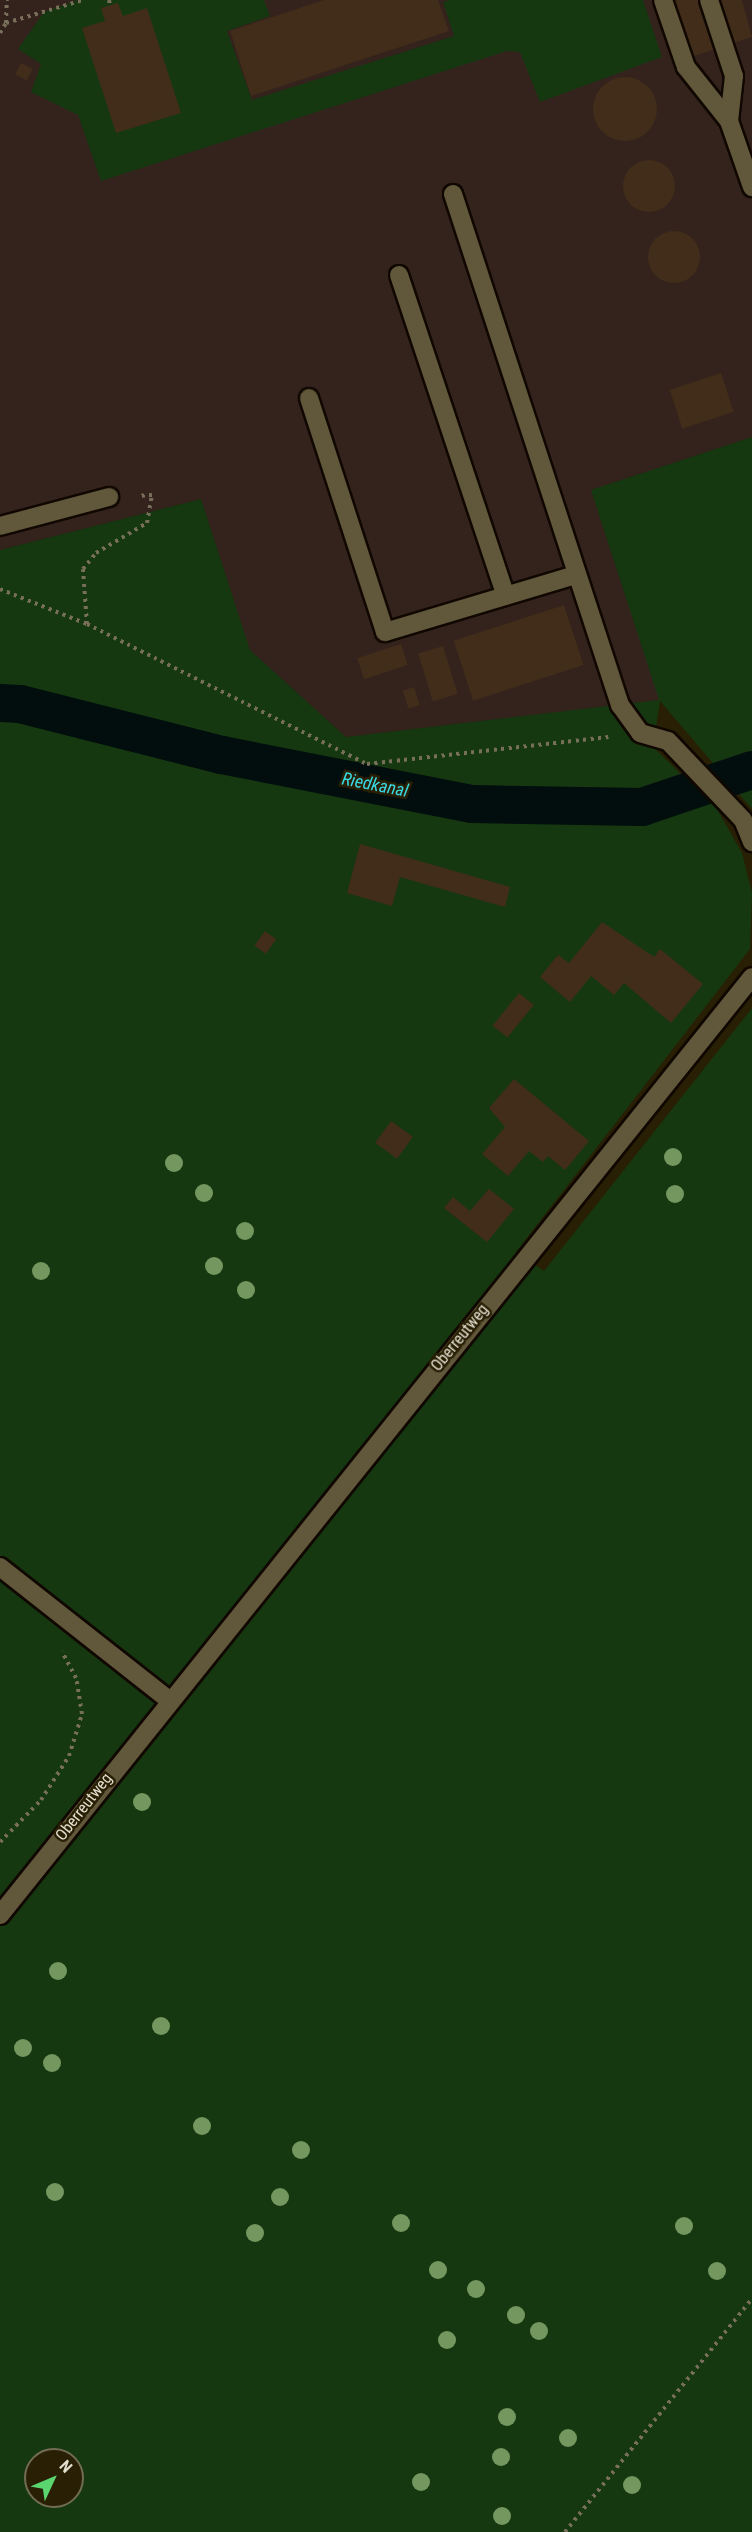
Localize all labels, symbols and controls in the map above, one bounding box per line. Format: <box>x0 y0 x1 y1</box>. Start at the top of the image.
water label: Riedkanal <box>340 768 410 802</box>
street label: Oberreutweg <box>427 1301 493 1375</box>
street label: Oberreutweg <box>52 1769 116 1845</box>
north arrow <box>24 2448 84 2508</box>
text: N <box>56 2456 76 2477</box>

